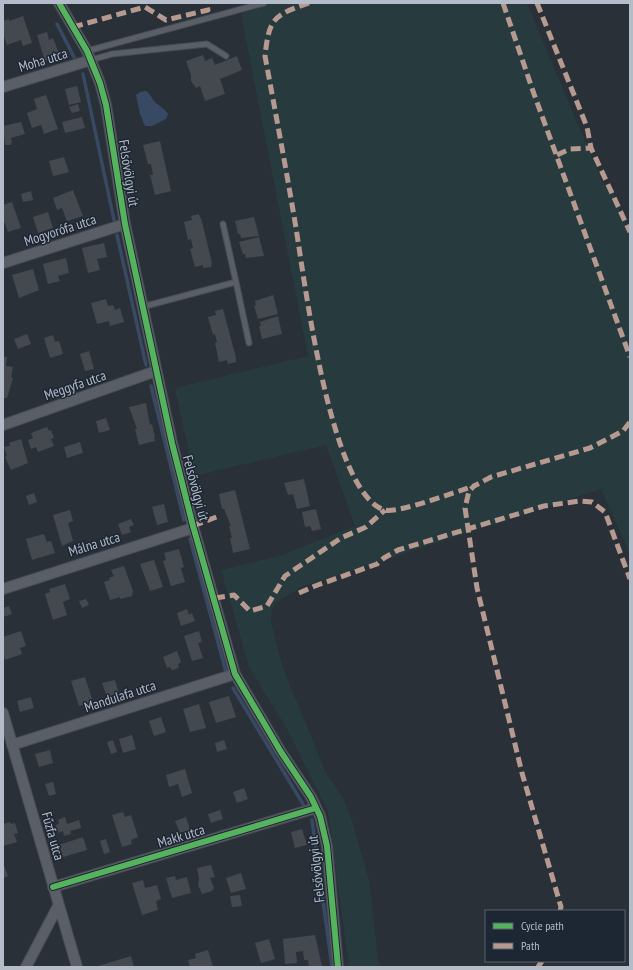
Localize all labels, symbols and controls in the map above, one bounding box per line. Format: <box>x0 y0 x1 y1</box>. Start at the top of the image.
street label: Moha utca <box>16 44 70 76</box>
street label: Felsővölgyi út <box>115 138 143 208</box>
street label: Mogyorófa utca <box>22 210 98 250</box>
street label: Meggyfa utca <box>42 366 108 404</box>
street label: Felsővölgyi út <box>179 453 213 523</box>
street label: Málna utca <box>66 528 122 560</box>
street label: Mandulafa utca <box>82 676 158 716</box>
street label: Fűzfa utca <box>38 810 68 862</box>
street label: Makk utca <box>155 820 207 852</box>
street label: Felsővölgyi út <box>304 834 328 904</box>
legend <box>485 910 625 962</box>
text: Cycle path <box>521 918 564 933</box>
text: Path <box>521 938 539 953</box>

